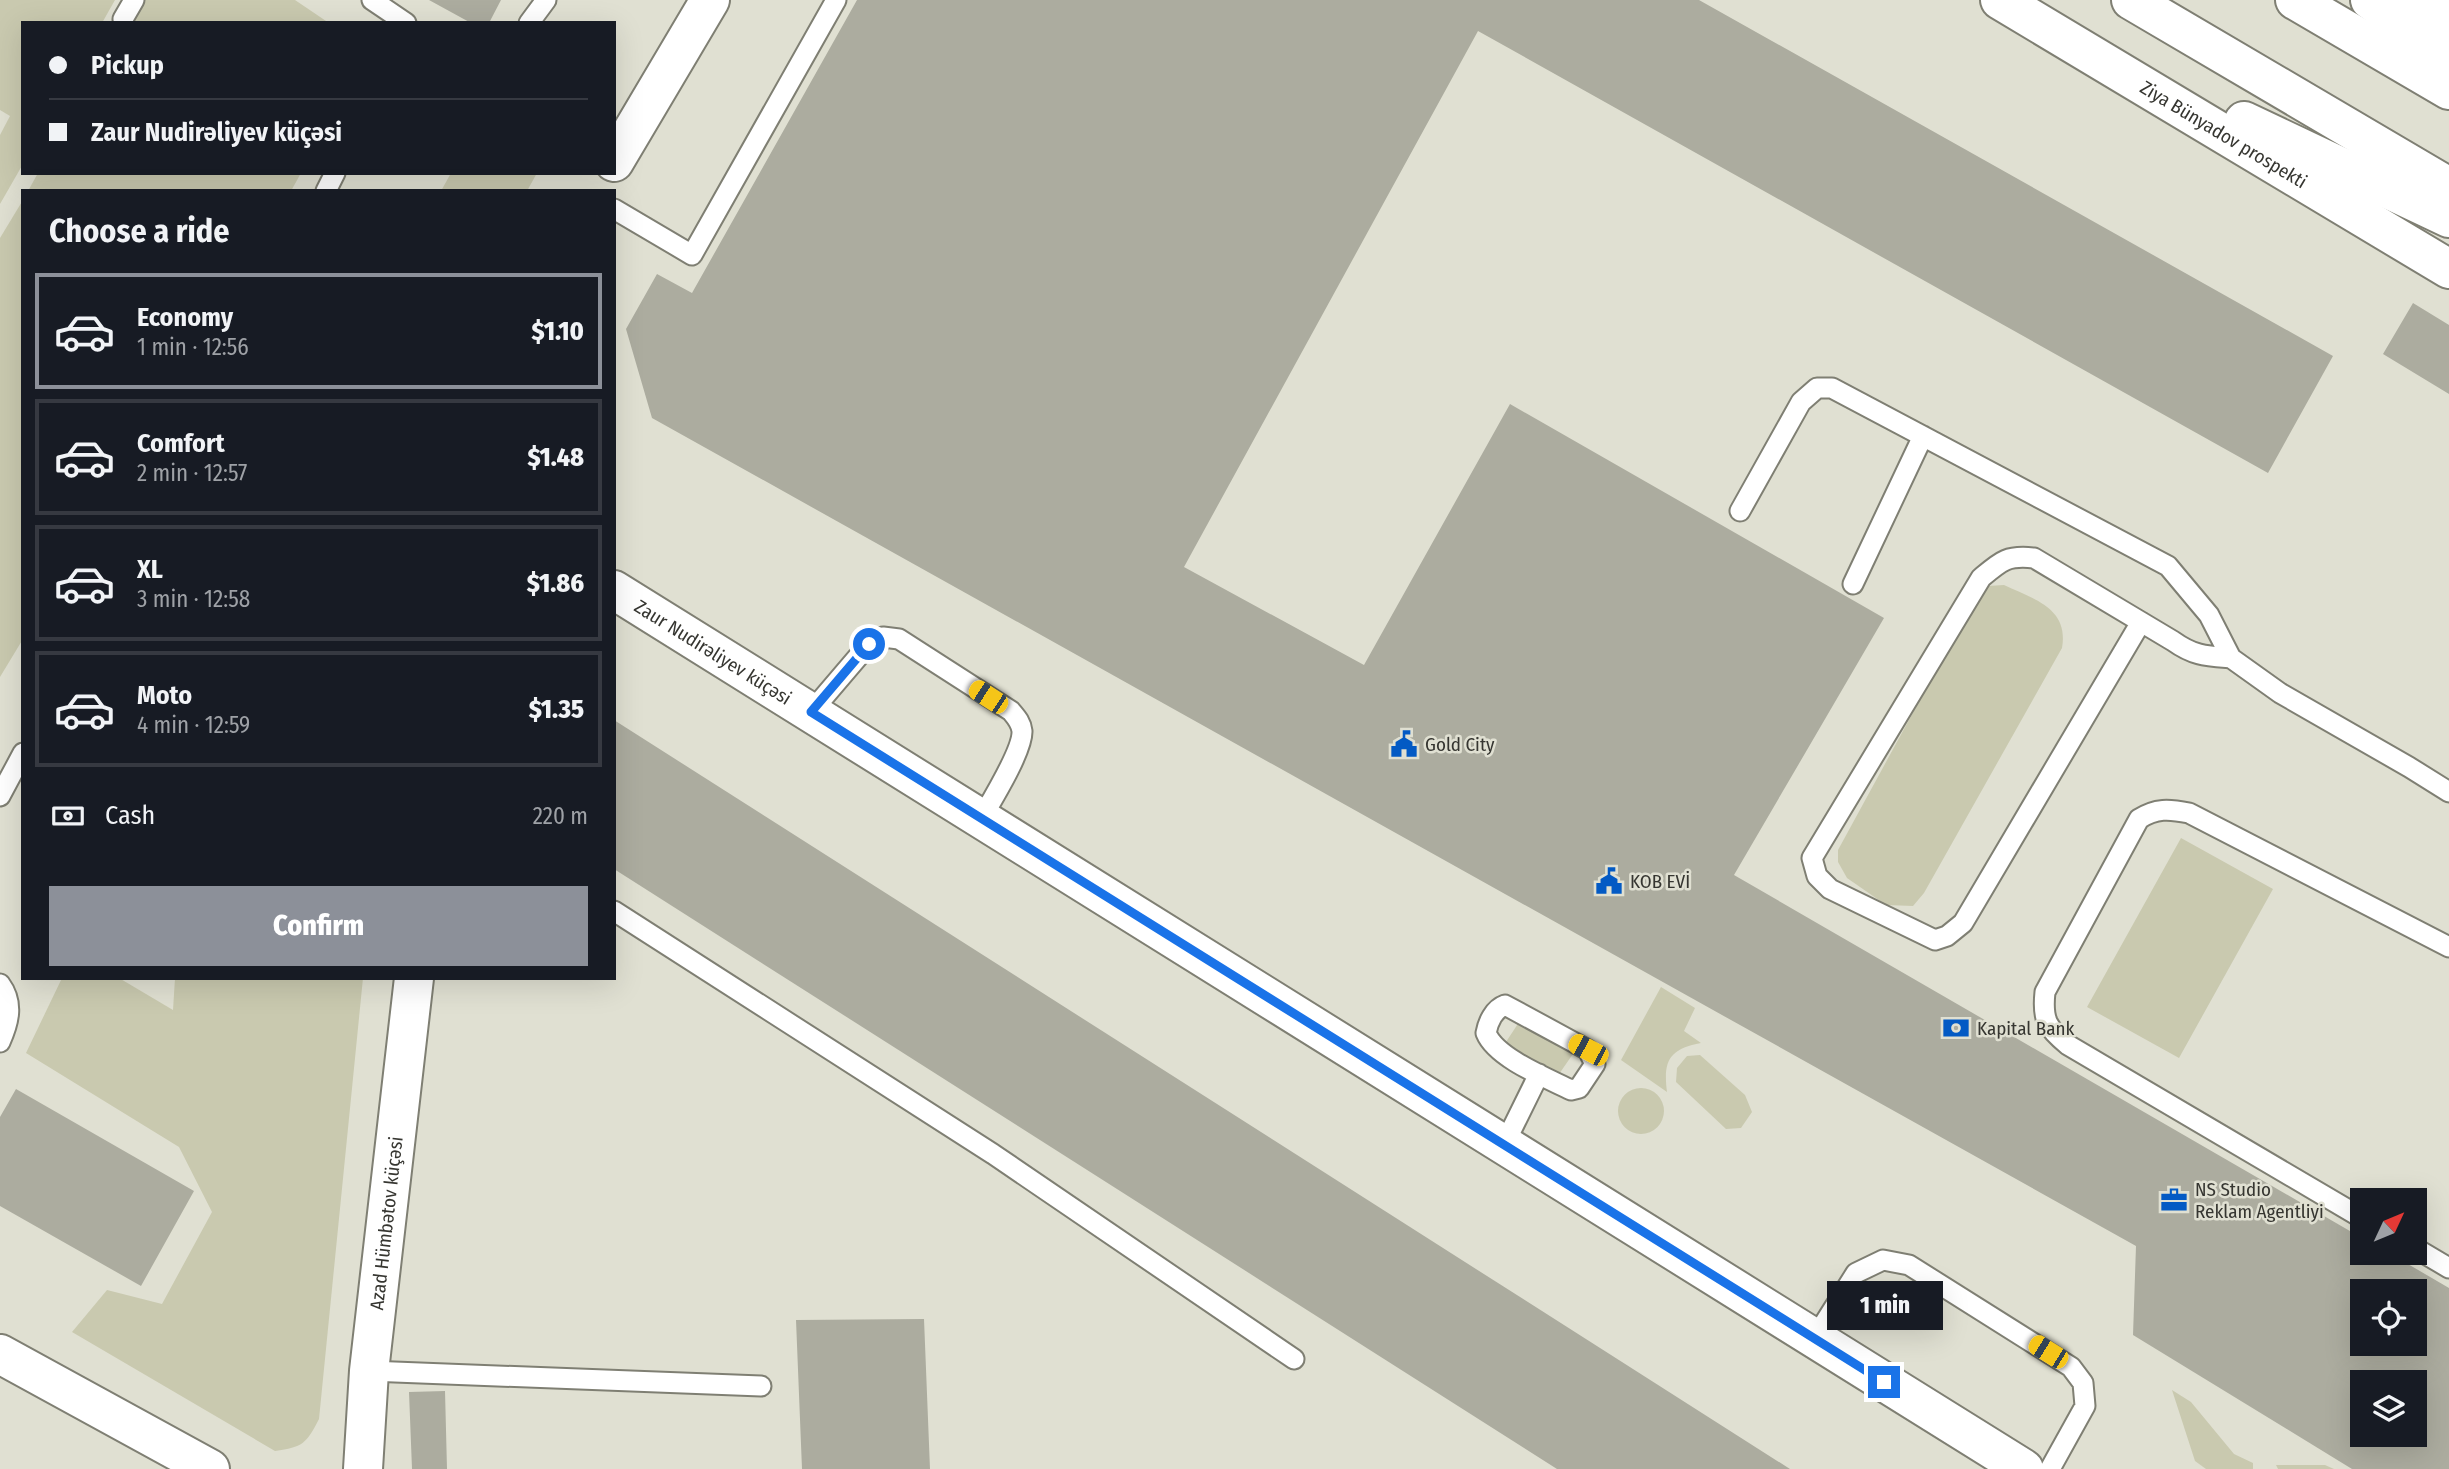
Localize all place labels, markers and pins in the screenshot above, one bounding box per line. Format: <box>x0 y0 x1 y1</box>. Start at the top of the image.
public building icon: Gold City <box>1389 729 1419 759</box>
place label: Gold City <box>1425 733 1495 756</box>
public building icon: KOB EVİ <box>1594 866 1624 896</box>
place label: KOB EVİ <box>1630 870 1690 893</box>
bank icon: Kapital Bank <box>1941 1013 1971 1043</box>
place label: Kapital Bank <box>1977 1017 2075 1040</box>
place label: NS Studio Reklam Agentliyi <box>2195 1178 2324 1223</box>
office icon: NS Studio Reklam Agentliyi <box>2159 1185 2189 1215</box>

